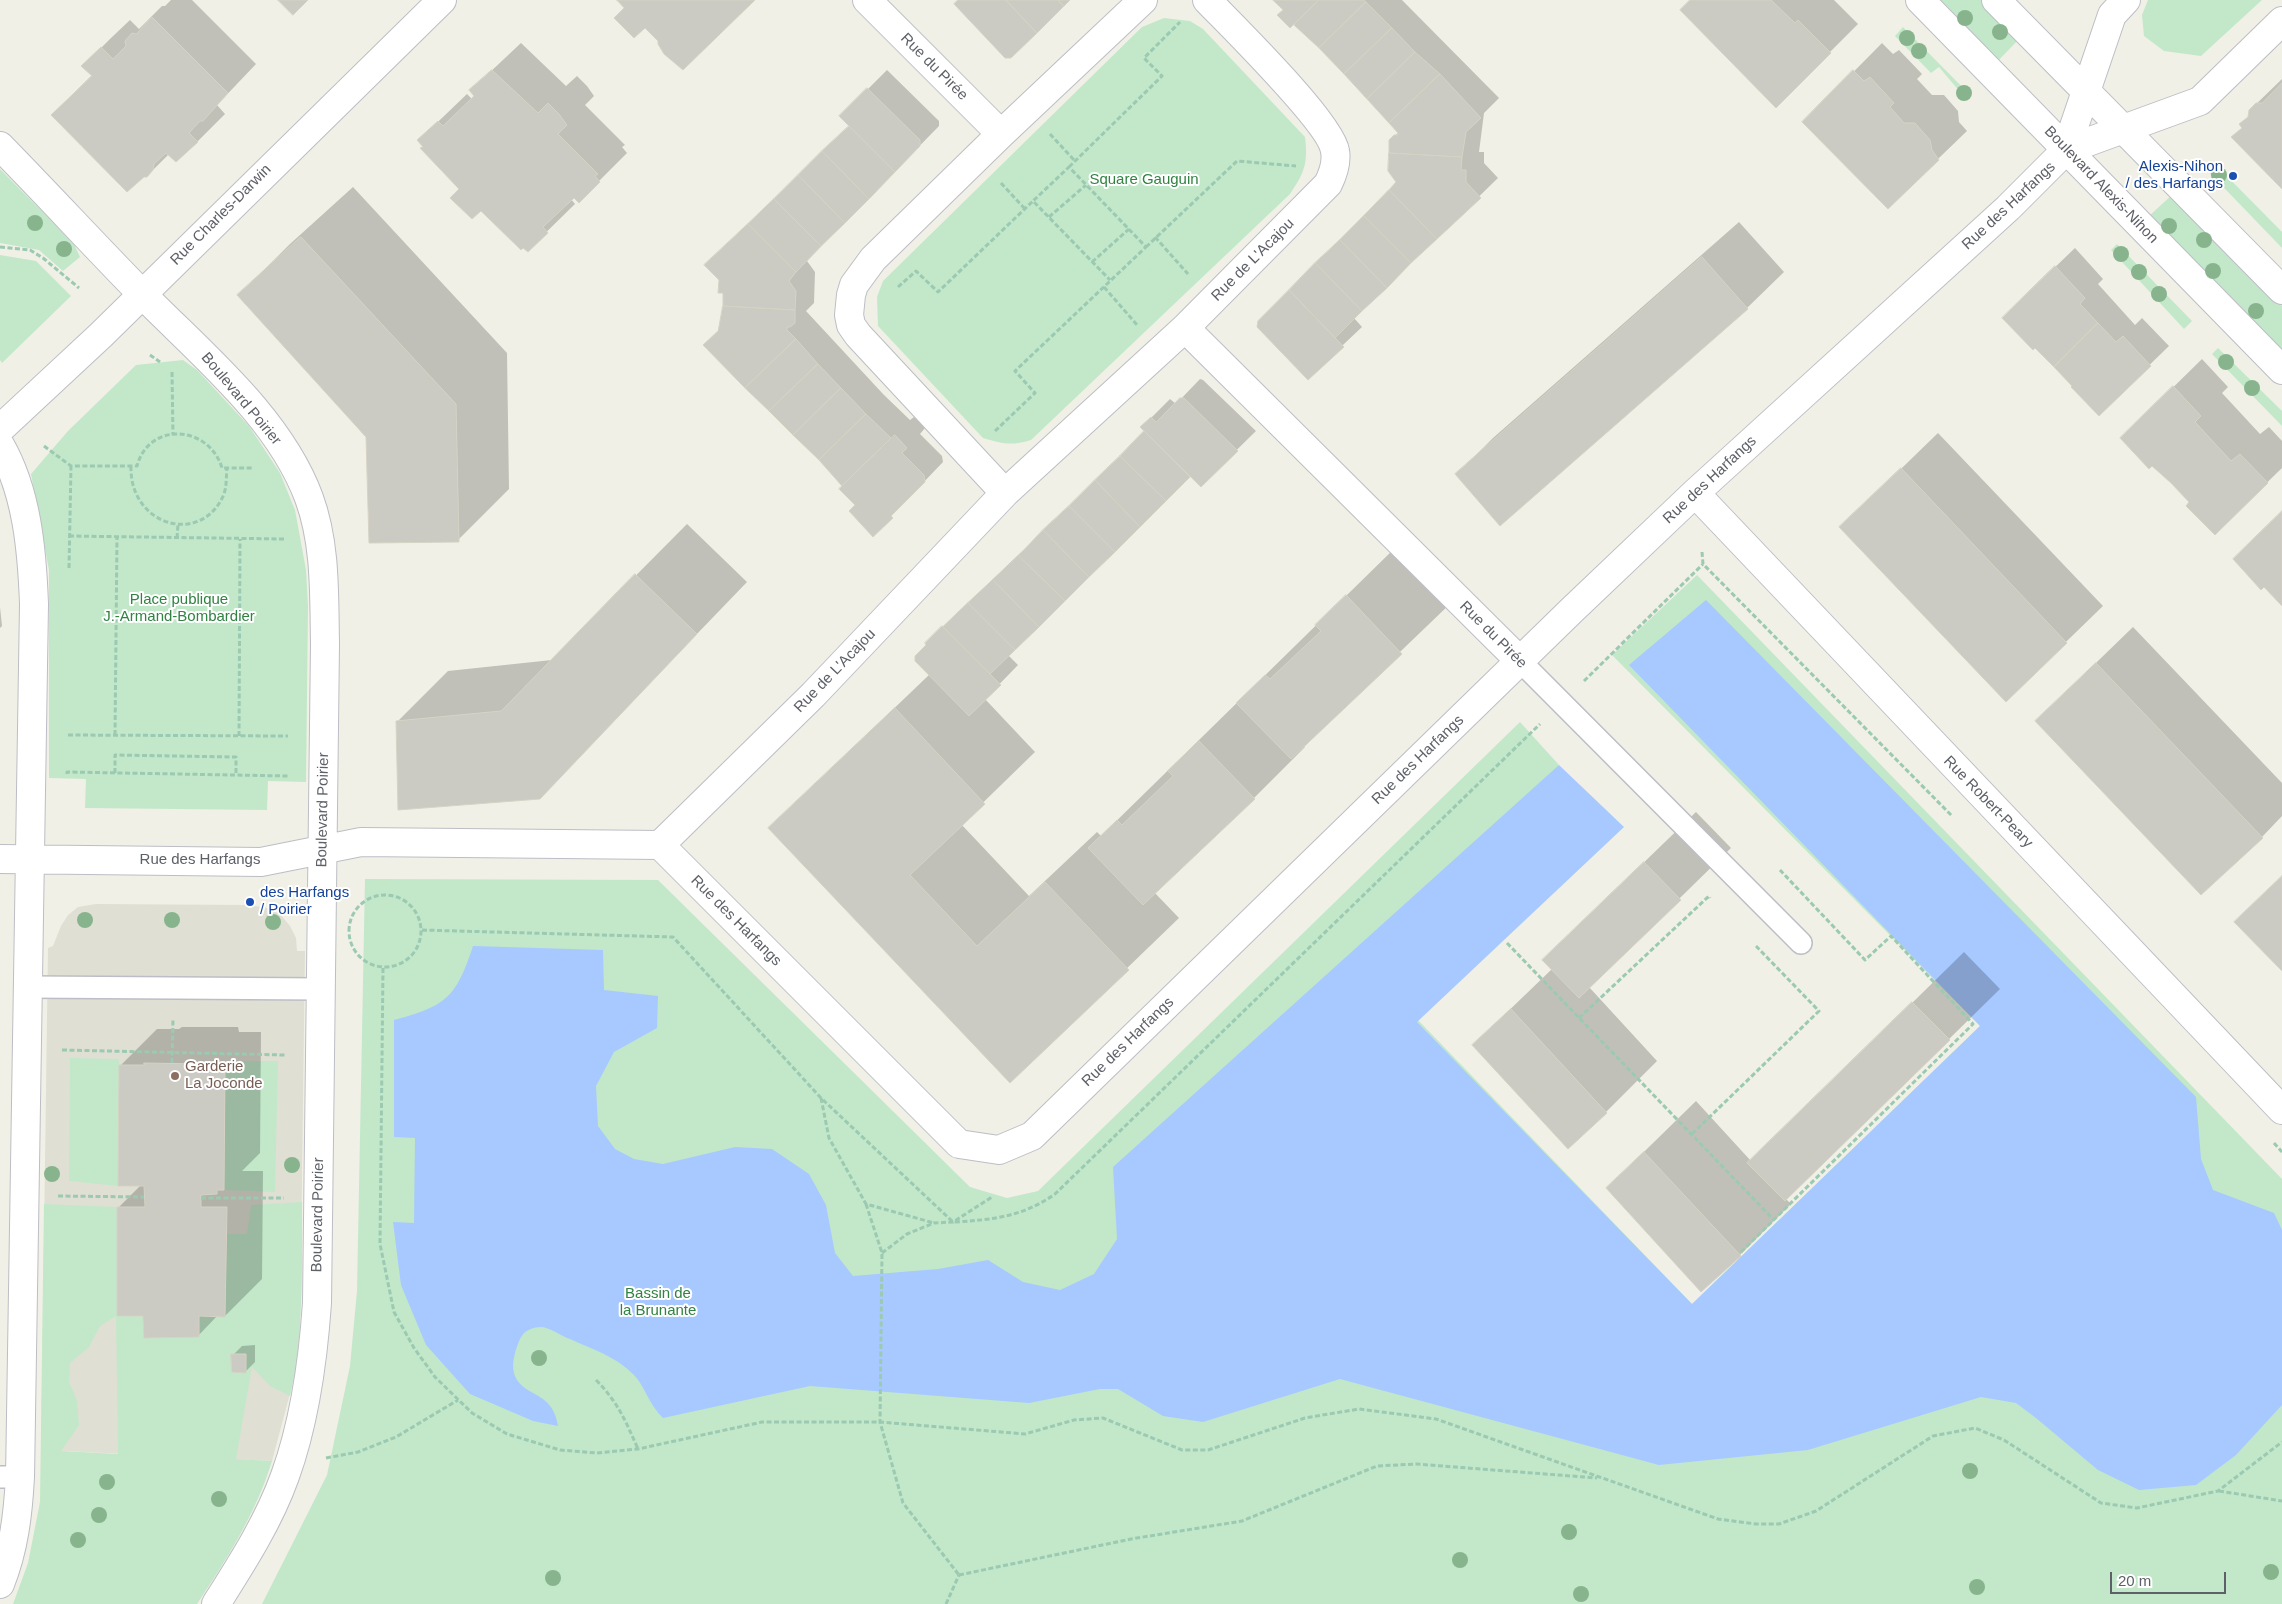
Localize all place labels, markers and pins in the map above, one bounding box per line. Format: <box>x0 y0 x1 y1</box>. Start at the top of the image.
place label: Alexis-Nihon / des Harfangs <box>2125 158 2223 193</box>
marker: Alexis-Nihon / des Harfangs <box>2227 170 2239 182</box>
place label: des Harfangs / Poirier <box>260 884 349 919</box>
marker: des Harfangs / Poirier <box>244 896 256 908</box>
place label: Garderie La Joconde <box>185 1058 263 1093</box>
marker: Garderie La Joconde <box>169 1070 181 1082</box>

